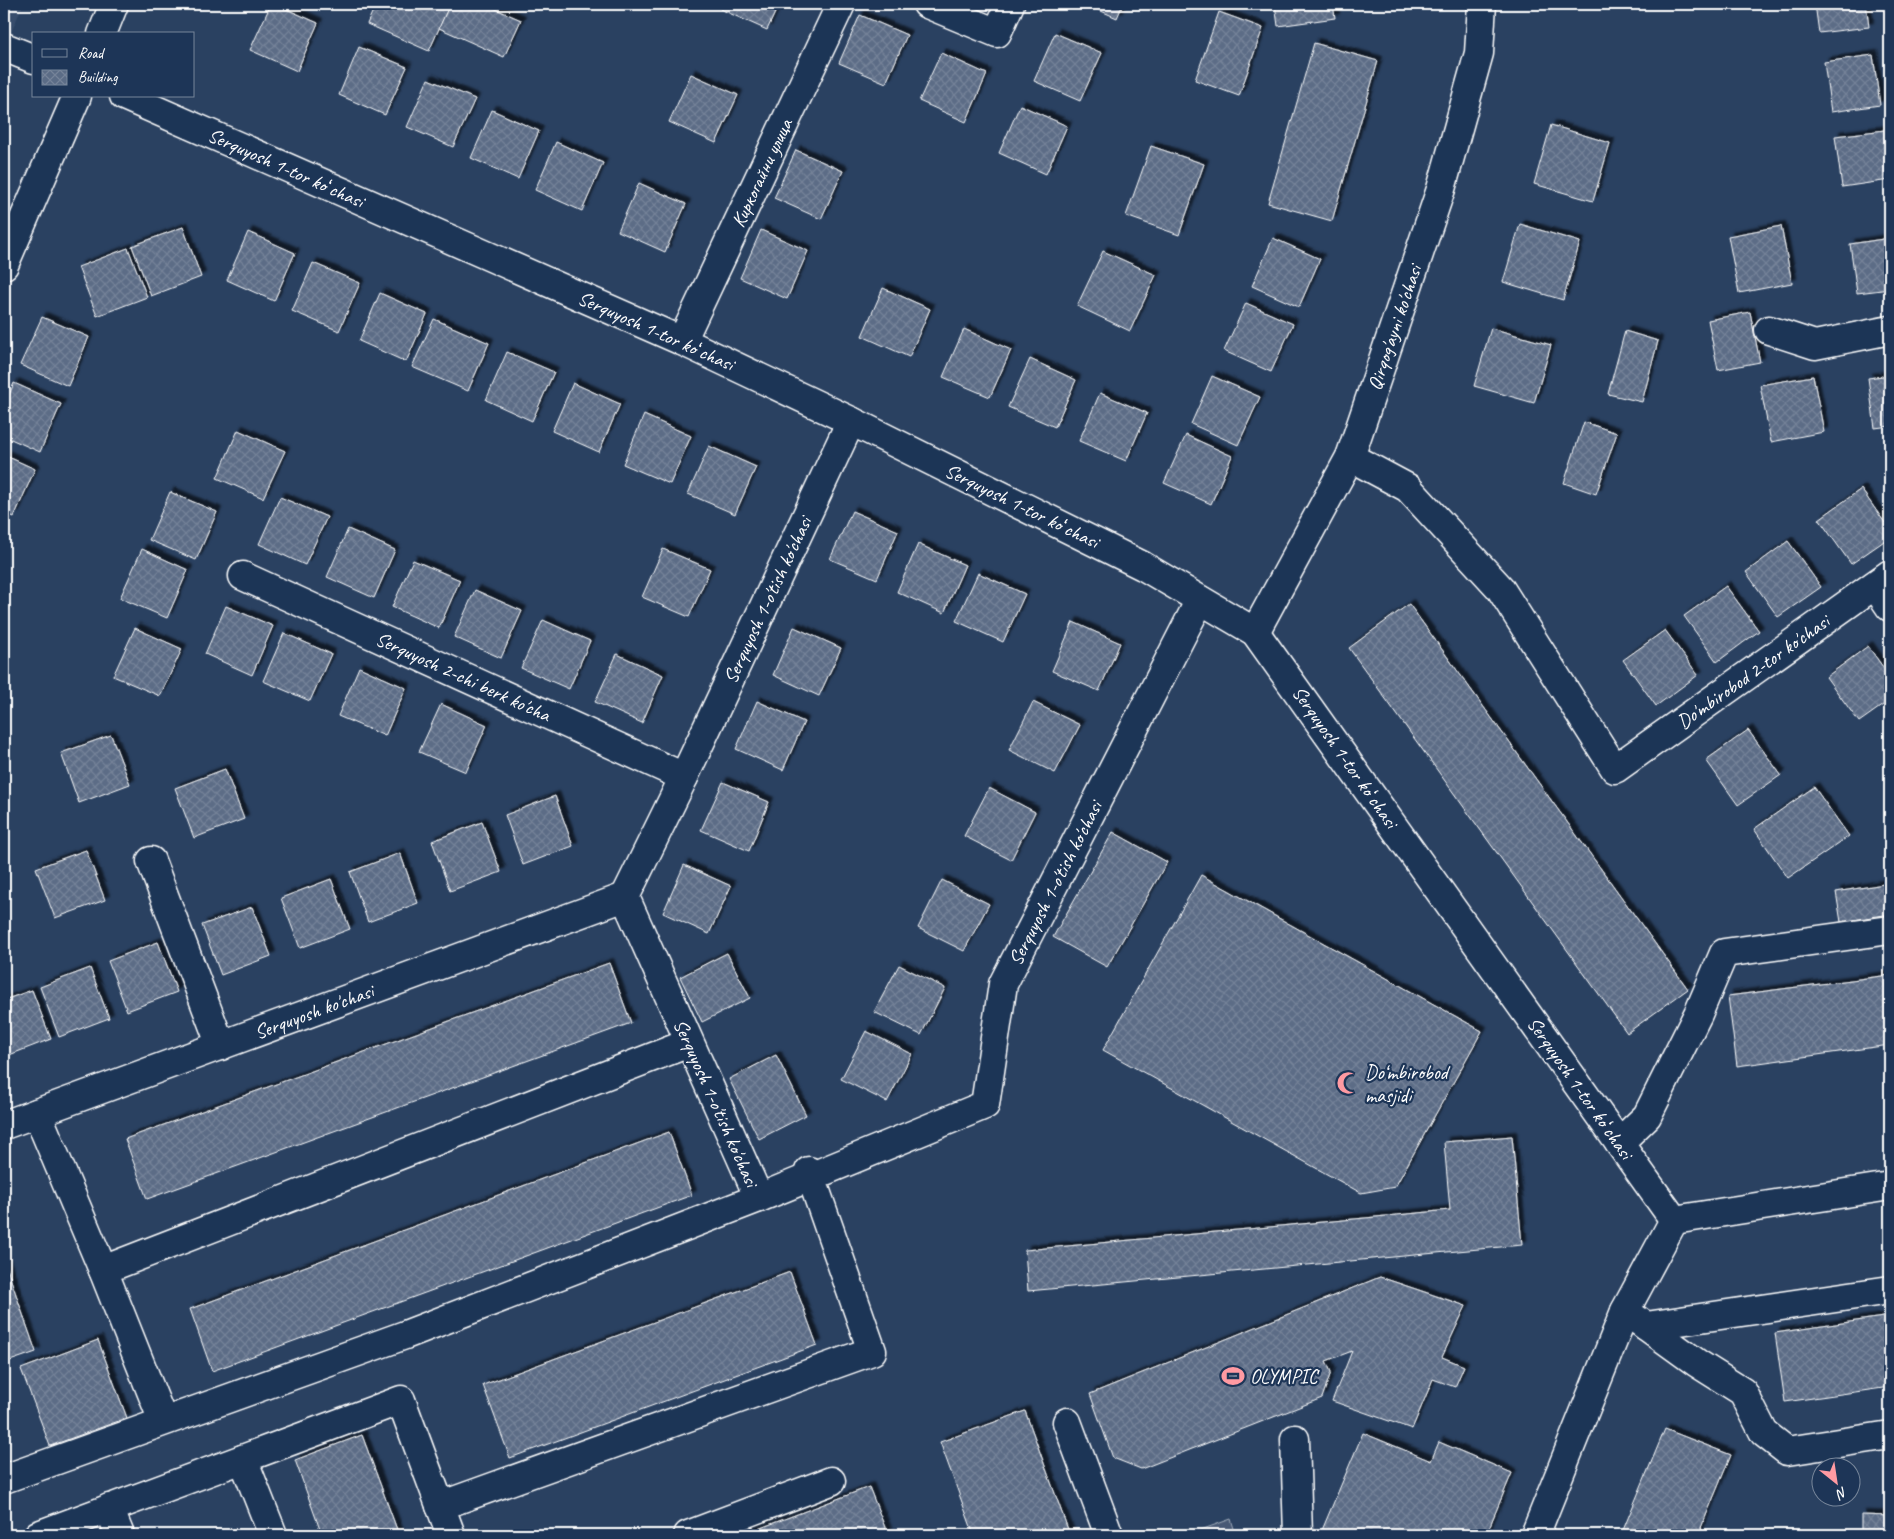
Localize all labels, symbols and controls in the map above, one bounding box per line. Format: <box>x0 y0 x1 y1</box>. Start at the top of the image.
legend <box>32 32 195 98</box>
text: Road <box>78 44 105 63</box>
text: Building <box>78 68 118 87</box>
street label: Киркогайни улица <box>725 113 798 231</box>
street label: Serquyosh 1-tor koʻchasi <box>204 122 370 215</box>
street label: Qirqog'ayni ko'chasi <box>1361 259 1428 393</box>
street label: Serquyosh 1-tor koʻchasi <box>574 285 740 378</box>
street label: Serquyosh 1-tor koʻchasi <box>941 458 1105 555</box>
street label: Serquyosh 1-o'tish ko'chasi <box>717 510 818 687</box>
street label: Do'mbirobod 2-tor ko'chasi <box>1672 607 1836 734</box>
street label: Serquyosh 2-chi berk ko'cha <box>372 626 556 727</box>
street label: Serquyosh 1-tor koʻchasi <box>1287 681 1405 835</box>
street label: Serquyosh 1-o'tish ko'chasi <box>1002 795 1108 969</box>
street label: Serquyosh ko'chasi <box>251 977 379 1045</box>
street label: Serquyosh 1-tor koʻchasi <box>1522 1012 1640 1166</box>
street label: Serquyosh 1-o'tish ko'chasi <box>668 1015 765 1193</box>
place label: Do‘mbirobod masjidi <box>1365 1060 1451 1108</box>
mosque icon: Do‘mbirobod masjidi <box>1335 1070 1361 1096</box>
sports icon: OLYMPIC <box>1220 1363 1246 1389</box>
place label: OLYMPIC <box>1250 1364 1320 1389</box>
north arrow <box>1812 1456 1862 1506</box>
text: N <box>1832 1483 1850 1504</box>

